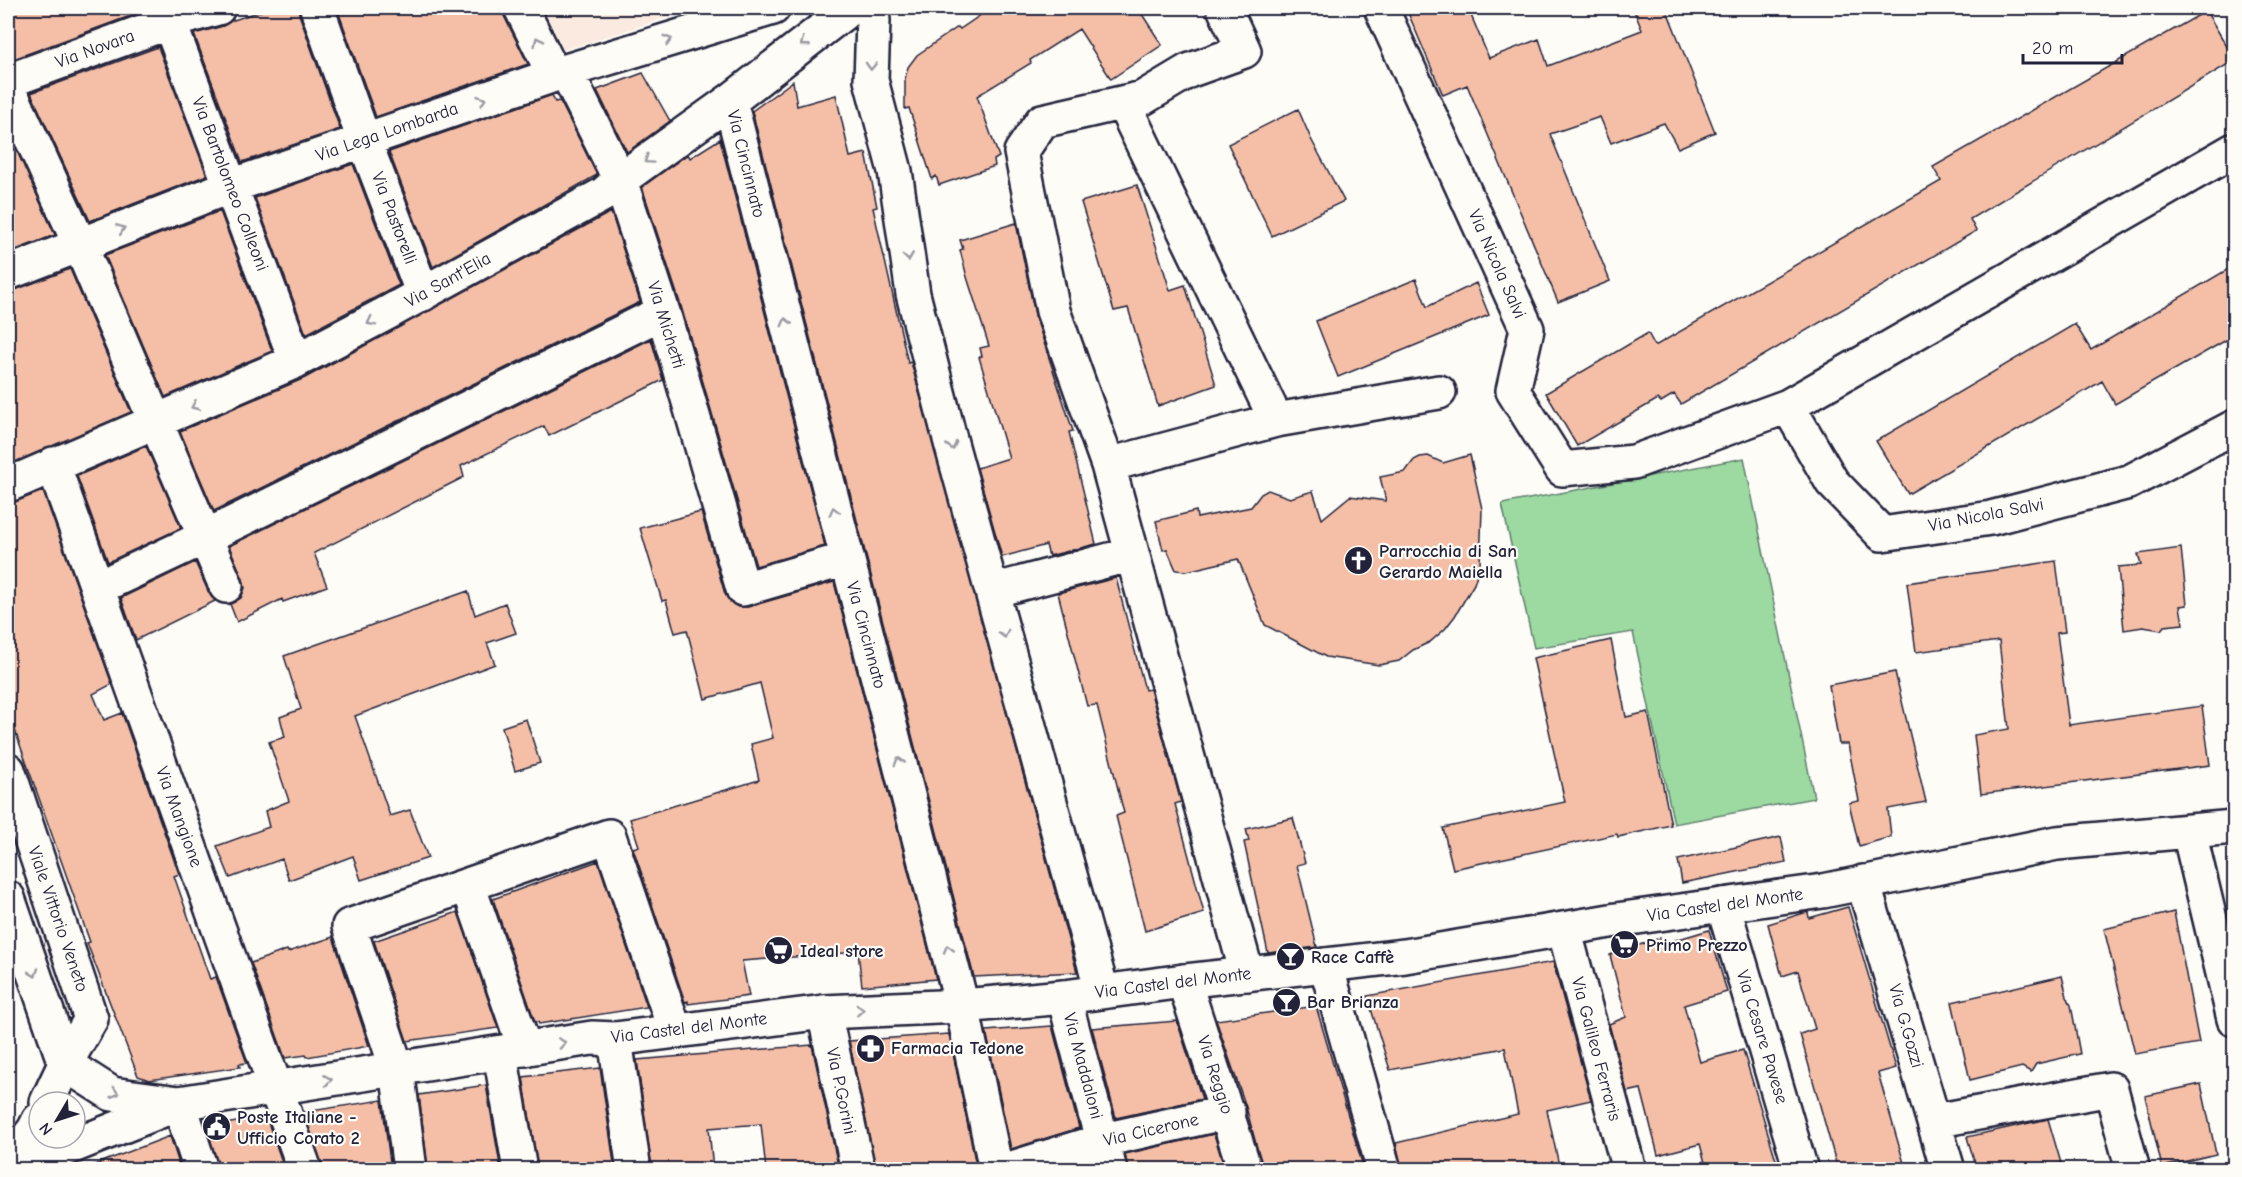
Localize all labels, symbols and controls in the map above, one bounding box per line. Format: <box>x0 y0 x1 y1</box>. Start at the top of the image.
street label: Via Novara <box>53 25 137 73</box>
scale bar <box>2023 27 2122 65</box>
one-way arrow <box>662 35 673 47</box>
one-way arrow <box>799 36 810 47</box>
one-way arrow <box>534 37 545 48</box>
text: 20 m <box>2032 38 2073 59</box>
one-way arrow <box>865 61 878 70</box>
street label: Via Bartolomeo Colleoni <box>187 94 273 274</box>
one-way arrow <box>476 94 487 107</box>
street label: Via Lega Lombarda <box>313 98 461 166</box>
street label: Via Cincinnato <box>722 108 770 220</box>
one-way arrow <box>643 153 654 164</box>
street label: Via Pastorelli <box>367 169 421 267</box>
street label: Via Nicola Salvi <box>1464 206 1530 322</box>
one-way arrow <box>114 224 125 236</box>
street label: Via Sant'Elia <box>401 248 495 312</box>
one-way arrow <box>901 251 914 261</box>
street label: Via Michetti <box>643 279 689 371</box>
one-way arrow <box>367 315 377 326</box>
one-way arrow <box>781 317 794 327</box>
one-way arrow <box>190 398 201 410</box>
one-way arrow <box>945 441 958 451</box>
street label: Via Nicola Salvi <box>1926 494 2046 536</box>
one-way arrow <box>829 506 842 516</box>
place label: Parrocchia di San Gerardo Maiella <box>1379 541 1517 583</box>
church icon: Parrocchia di San Gerardo Maiella <box>1342 545 1374 577</box>
street label: Via Cincinnato <box>842 579 890 691</box>
one-way arrow <box>997 628 1009 639</box>
one-way arrow <box>893 756 906 766</box>
street label: Via Mangione <box>151 764 207 870</box>
street label: Viale Vittorio Veneto <box>23 843 93 995</box>
street label: Via Castel del Monte <box>1646 884 1804 926</box>
supermarket icon: Primo Prezzo <box>1609 929 1641 961</box>
supermarket icon: Ideal store <box>763 935 795 967</box>
place label: Primo Prezzo <box>1646 935 1748 956</box>
place label: Ideal store <box>800 941 883 962</box>
bar icon: Race Caffè <box>1274 941 1306 973</box>
one-way arrow <box>942 945 955 955</box>
place label: Race Caffè <box>1311 947 1394 968</box>
street label: Via Castel del Monte <box>1094 963 1252 1003</box>
one-way arrow <box>26 967 39 978</box>
street label: Via Cesare Pavese <box>1732 968 1792 1106</box>
street label: Via Galileo Ferraris <box>1567 975 1625 1123</box>
street label: Via G.Gozzi <box>1884 982 1928 1070</box>
bar icon: Bar Brianza <box>1270 986 1302 1018</box>
place label: Bar Brianza <box>1307 992 1399 1013</box>
one-way arrow <box>855 1004 864 1017</box>
street label: Via Castel del Monte <box>610 1008 768 1048</box>
street label: Via Maddaloni <box>1059 1011 1107 1121</box>
pharmacy icon: Farmacia Tedone <box>854 1032 886 1064</box>
street label: Via Reggio <box>1192 1033 1238 1117</box>
one-way arrow <box>557 1037 567 1050</box>
place label: Farmacia Tedone <box>891 1038 1024 1059</box>
street label: Via P.Gorini <box>822 1046 860 1136</box>
one-way arrow <box>323 1074 332 1086</box>
one-way arrow <box>109 1086 120 1098</box>
north arrow <box>27 1090 87 1150</box>
place label: Poste Italiane - Ufficio Corato 2 <box>237 1107 360 1149</box>
street label: Via Cicerone <box>1101 1109 1201 1151</box>
public building icon: Poste Italiane - Ufficio Corato 2 <box>200 1111 232 1143</box>
text: N <box>36 1119 56 1139</box>

